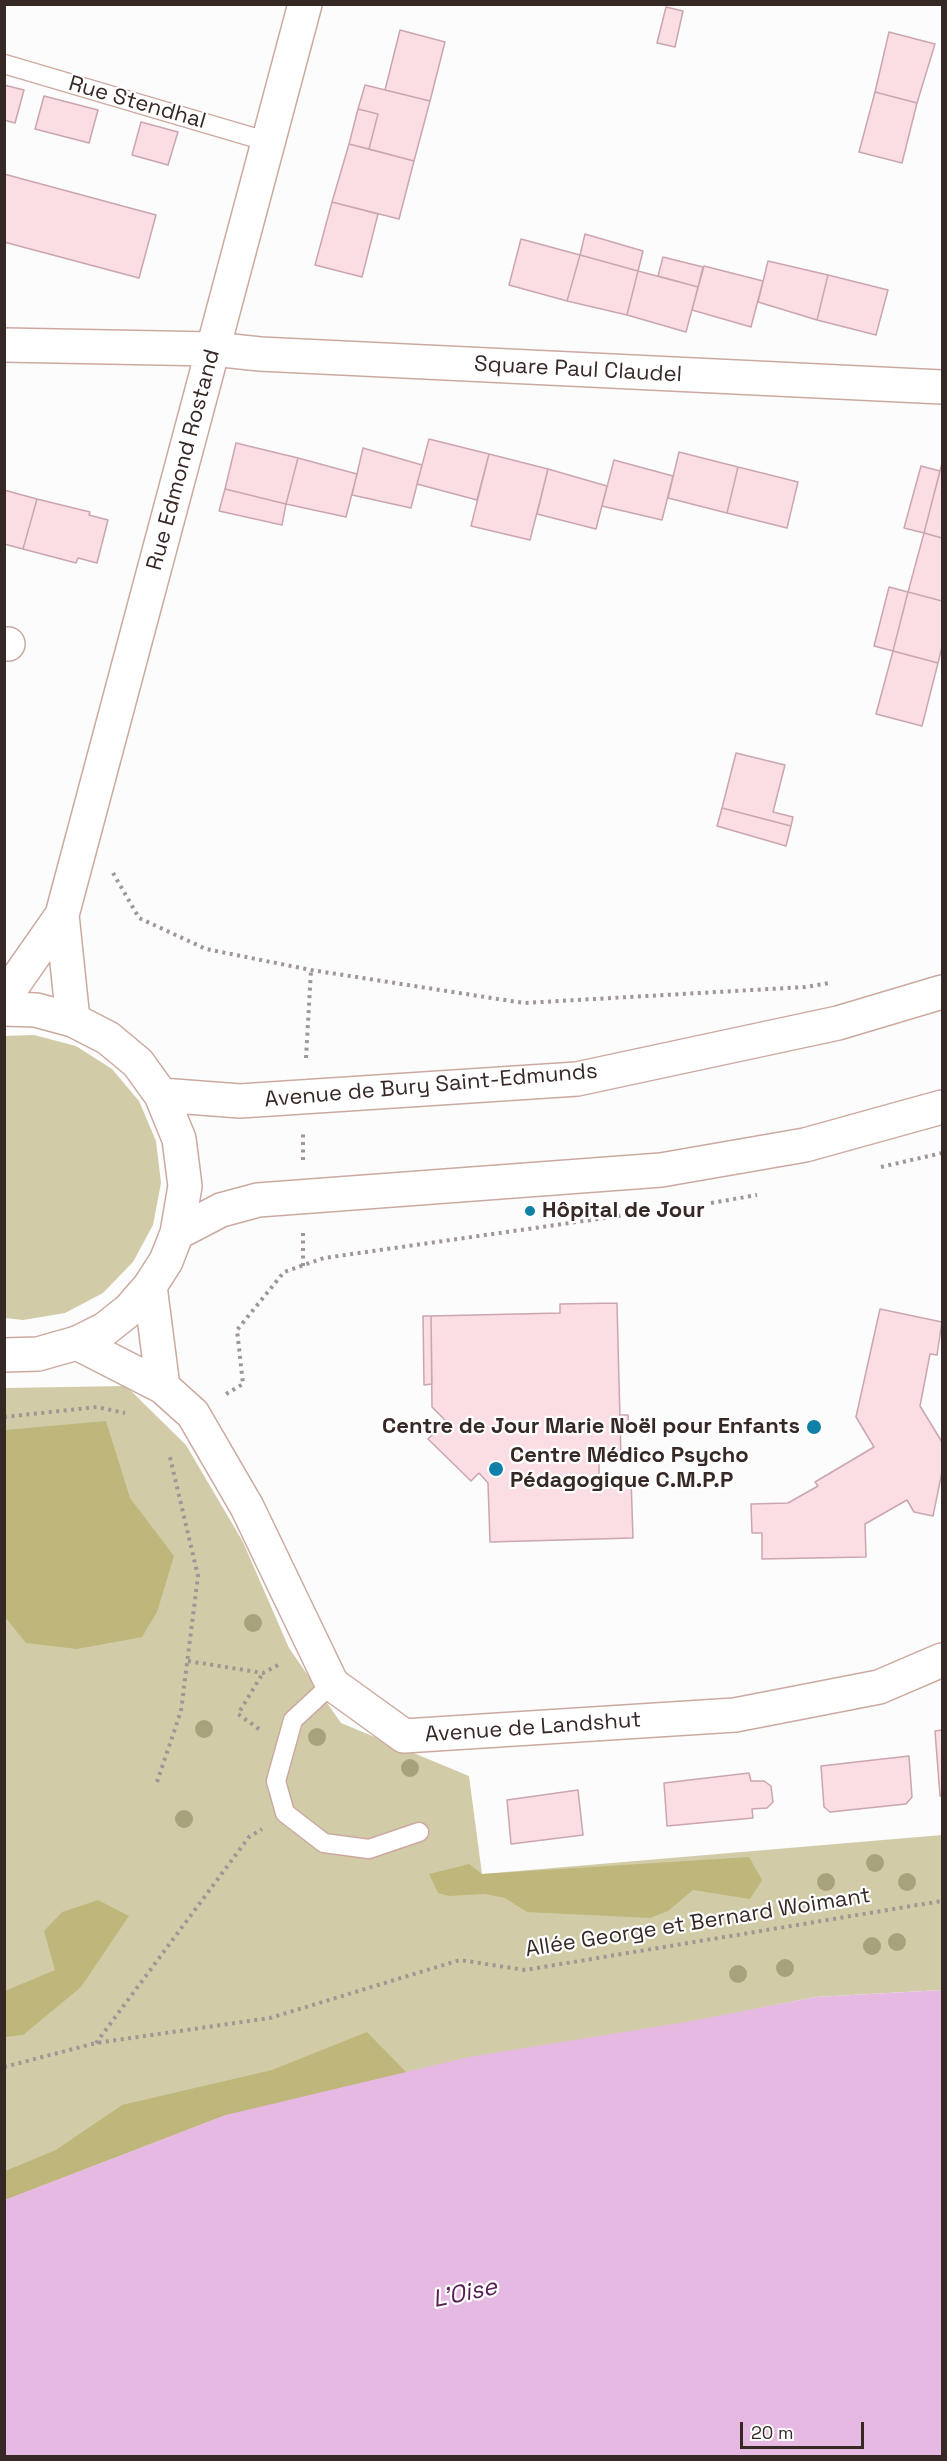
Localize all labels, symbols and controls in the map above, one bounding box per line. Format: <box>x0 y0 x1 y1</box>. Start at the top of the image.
street label: Rue Stendhal <box>65 71 209 135</box>
street label: Rue Edmond Rostand <box>142 347 226 573</box>
street label: Square Paul Claudel <box>473 351 683 389</box>
street label: Avenue de Bury Saint-Edmunds <box>263 1058 599 1114</box>
place label: Hôpital de Jour <box>542 1198 705 1224</box>
marker: Hôpital de Jour <box>523 1204 537 1218</box>
place label: Centre de Jour Marie Noël pour Enfants <box>382 1414 800 1440</box>
marker: Centre de Jour Marie Noël pour Enfants <box>805 1418 823 1436</box>
place label: Centre Médico Psycho Pédagogique C.M.P.P <box>510 1443 749 1494</box>
marker: Centre Médico Psycho Pédagogique C.M.P.P <box>487 1460 505 1478</box>
street label: Avenue de Landshut <box>424 1707 642 1749</box>
street label: Allée George et Bernard Woimant <box>524 1883 872 1963</box>
water label: L'Oise <box>430 2273 500 2315</box>
scale bar <box>743 2410 868 2448</box>
text: 20 m <box>751 2421 794 2444</box>

